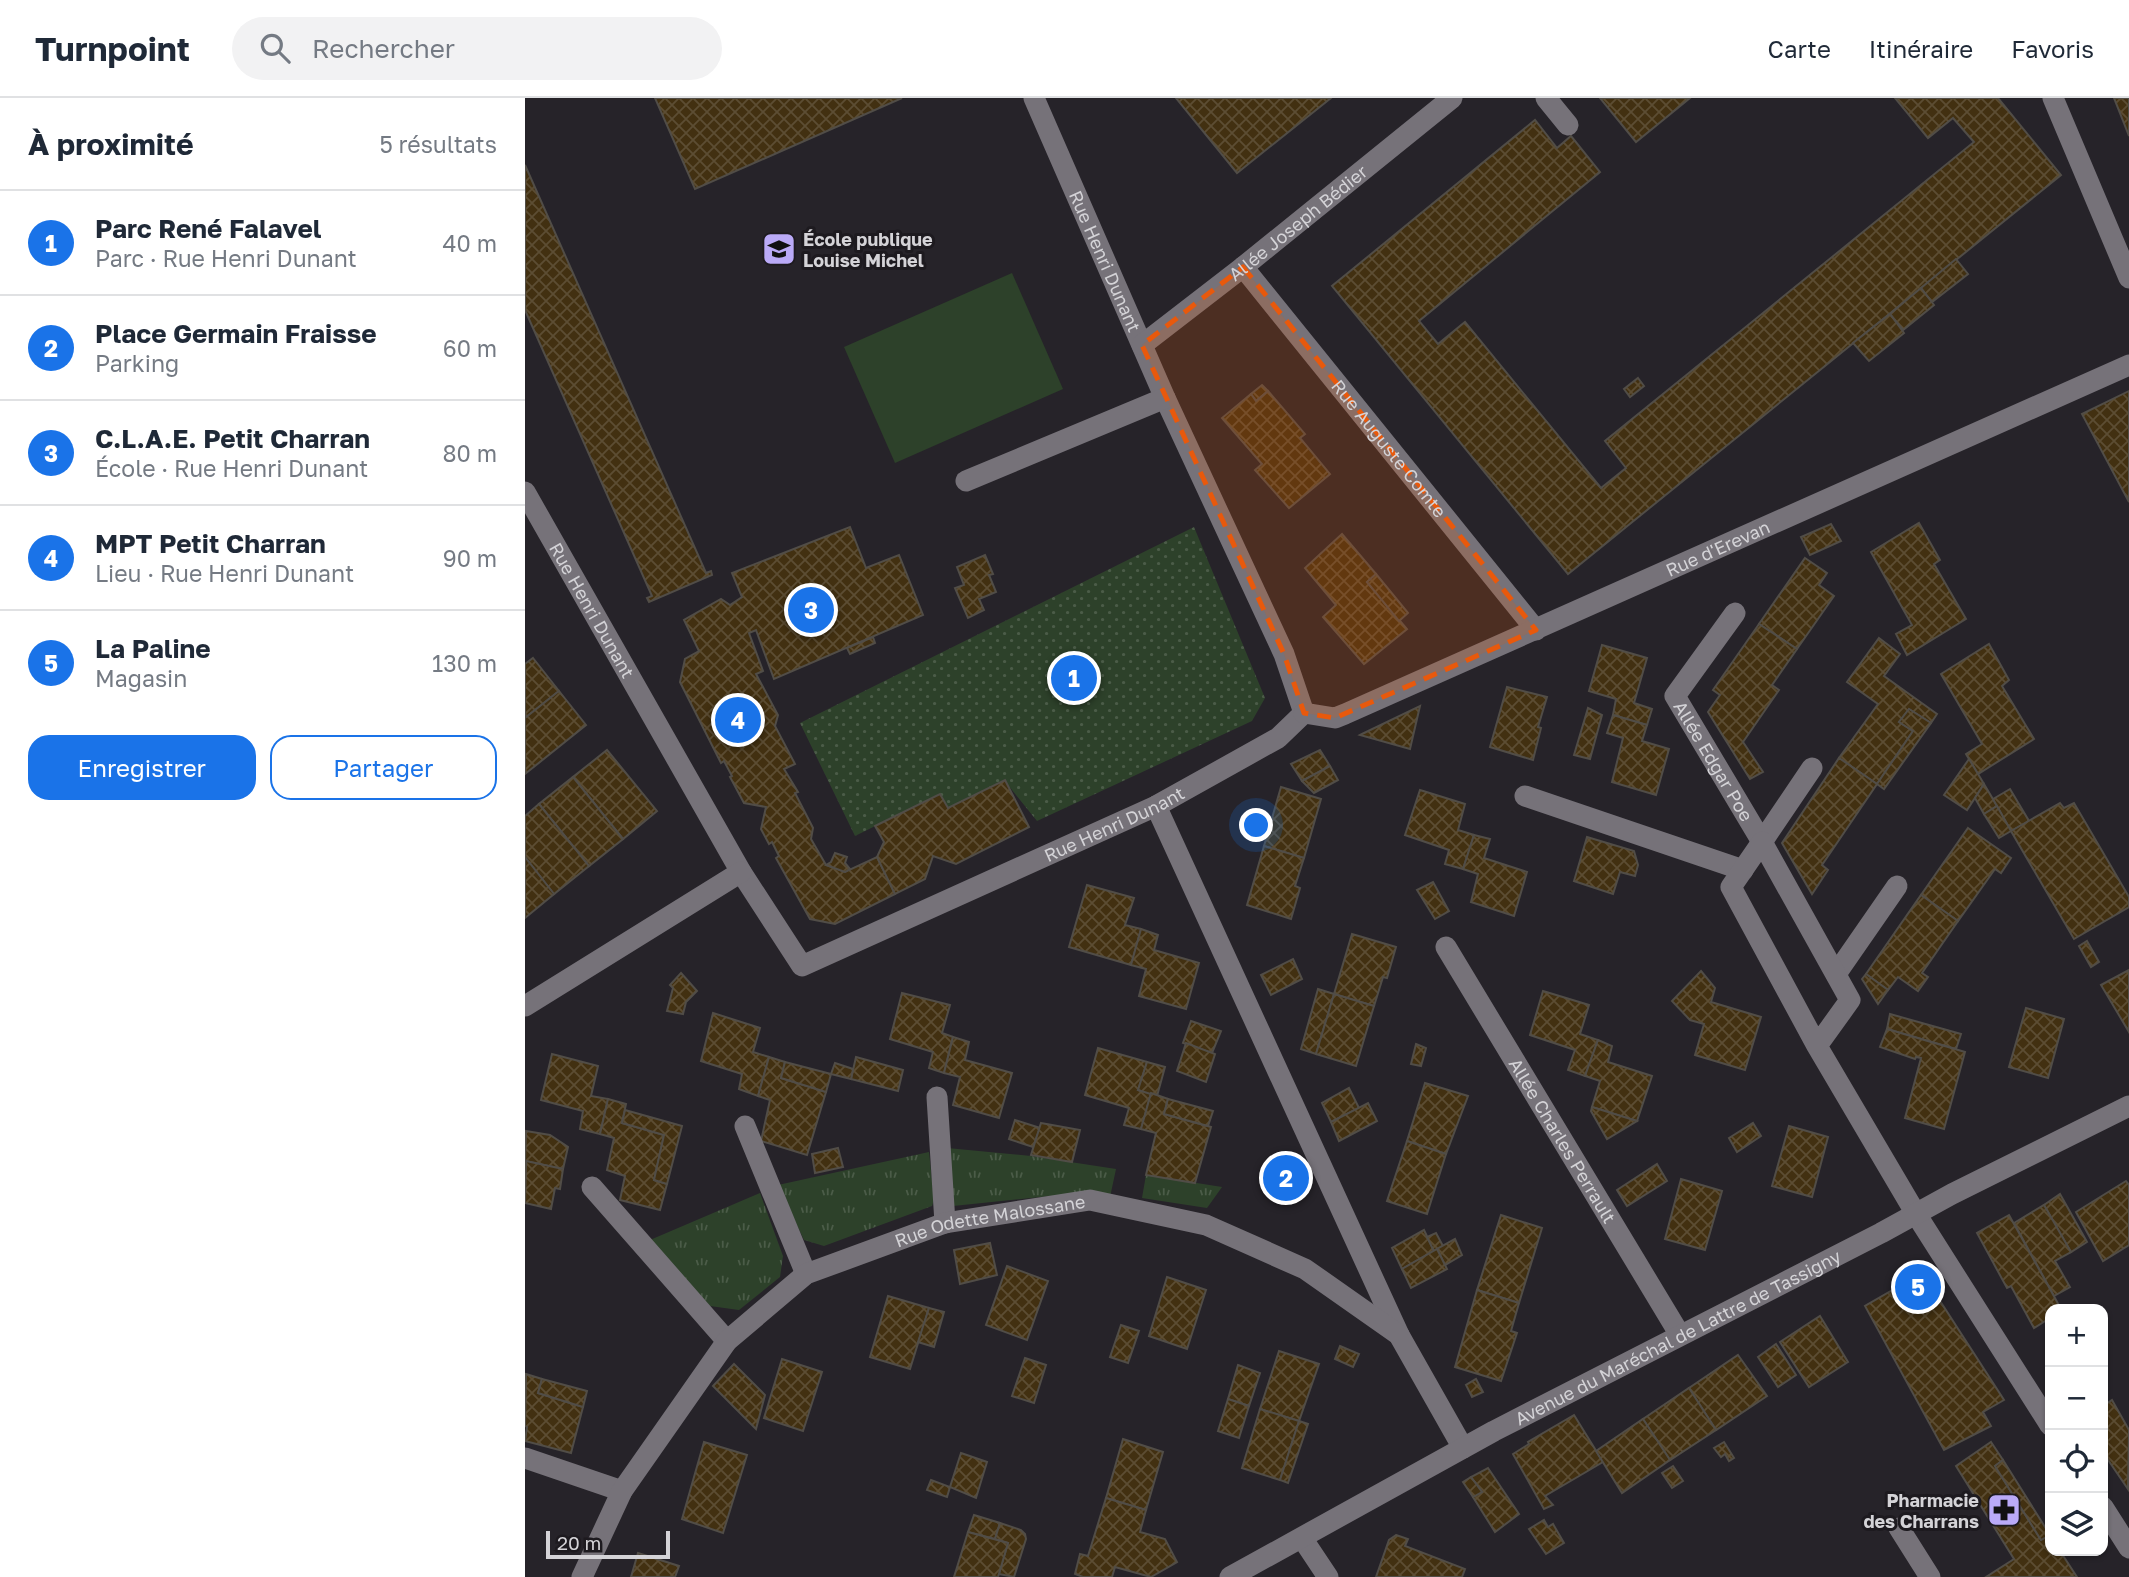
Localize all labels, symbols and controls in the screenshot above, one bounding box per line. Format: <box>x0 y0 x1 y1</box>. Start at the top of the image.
search box <box>232 17 722 80</box>
text: Turnpoint <box>35 29 190 68</box>
icon: search <box>256 29 294 67</box>
text: Rechercher <box>312 33 455 64</box>
text: Carte <box>1768 34 1831 63</box>
text: Itinéraire <box>1869 34 1973 63</box>
text: Favoris <box>2011 34 2094 63</box>
text: À proximité <box>28 126 194 162</box>
text: 5 résultats <box>379 130 497 158</box>
street label: Allée Joseph Bédier <box>1224 160 1371 285</box>
street label: Rue Henri Dunant <box>1065 187 1146 335</box>
text: Parc René Falavel <box>95 213 321 244</box>
place label: École publique Louise Michel <box>803 228 933 271</box>
text: 1 <box>45 229 57 257</box>
text: 40 m <box>443 229 497 257</box>
school or university icon: École publique Louise Michel <box>760 230 798 268</box>
text: Parc · Rue Henri Dunant <box>95 244 357 272</box>
text: Place Germain Fraisse <box>95 318 377 349</box>
text: 2 <box>44 334 58 362</box>
text: 60 m <box>443 334 497 362</box>
text: Parking <box>95 349 179 377</box>
street label: Rue Auguste Comte <box>1327 375 1451 522</box>
text: C.L.A.E. Petit Charran <box>95 423 370 454</box>
text: 3 <box>44 439 58 467</box>
text: 80 m <box>443 439 497 467</box>
text: École · Rue Henri Dunant <box>95 454 368 482</box>
street label: Rue d'Erevan <box>1662 515 1773 581</box>
text: MPT Petit Charran <box>95 528 326 559</box>
street label: Rue Henri Dunant <box>545 539 639 682</box>
text: 4 <box>44 544 58 572</box>
text: 90 m <box>443 544 497 572</box>
text: Lieu · Rue Henri Dunant <box>95 559 354 587</box>
pin: 3 <box>788 584 834 636</box>
text: La Paline <box>95 633 211 664</box>
text: 5 <box>44 649 58 677</box>
text: 130 m <box>432 649 497 677</box>
pin: 1 <box>1051 652 1097 704</box>
text: Magasin <box>95 664 187 692</box>
pin: 4 <box>715 694 761 746</box>
street label: Allée Edgar Poe <box>1669 697 1758 825</box>
button: Enregistrer <box>28 735 256 800</box>
button: Partager <box>270 735 497 800</box>
street label: Rue Henri Dunant <box>1041 782 1188 866</box>
your location <box>1239 808 1273 842</box>
street label: Allée Charles Perrault <box>1505 1054 1621 1227</box>
pin: 2 <box>1263 1152 1309 1204</box>
street label: Rue Odette Malossane <box>892 1190 1087 1252</box>
street label: Avenue du Maréchal de Lattre de Tassigny <box>1511 1245 1844 1429</box>
pin: 5 <box>1895 1261 1941 1313</box>
map controls <box>2045 1304 2108 1556</box>
button: + <box>2045 1304 2108 1367</box>
button: − <box>2045 1367 2108 1430</box>
button: locate <box>2045 1430 2108 1493</box>
place label: Pharmacie des Charrans <box>1863 1489 1979 1532</box>
pharmacy icon: Pharmacie des Charrans <box>1985 1491 2023 1529</box>
button: layers <box>2045 1493 2108 1556</box>
scale bar <box>546 1528 670 1560</box>
text: 20 m <box>557 1531 601 1554</box>

